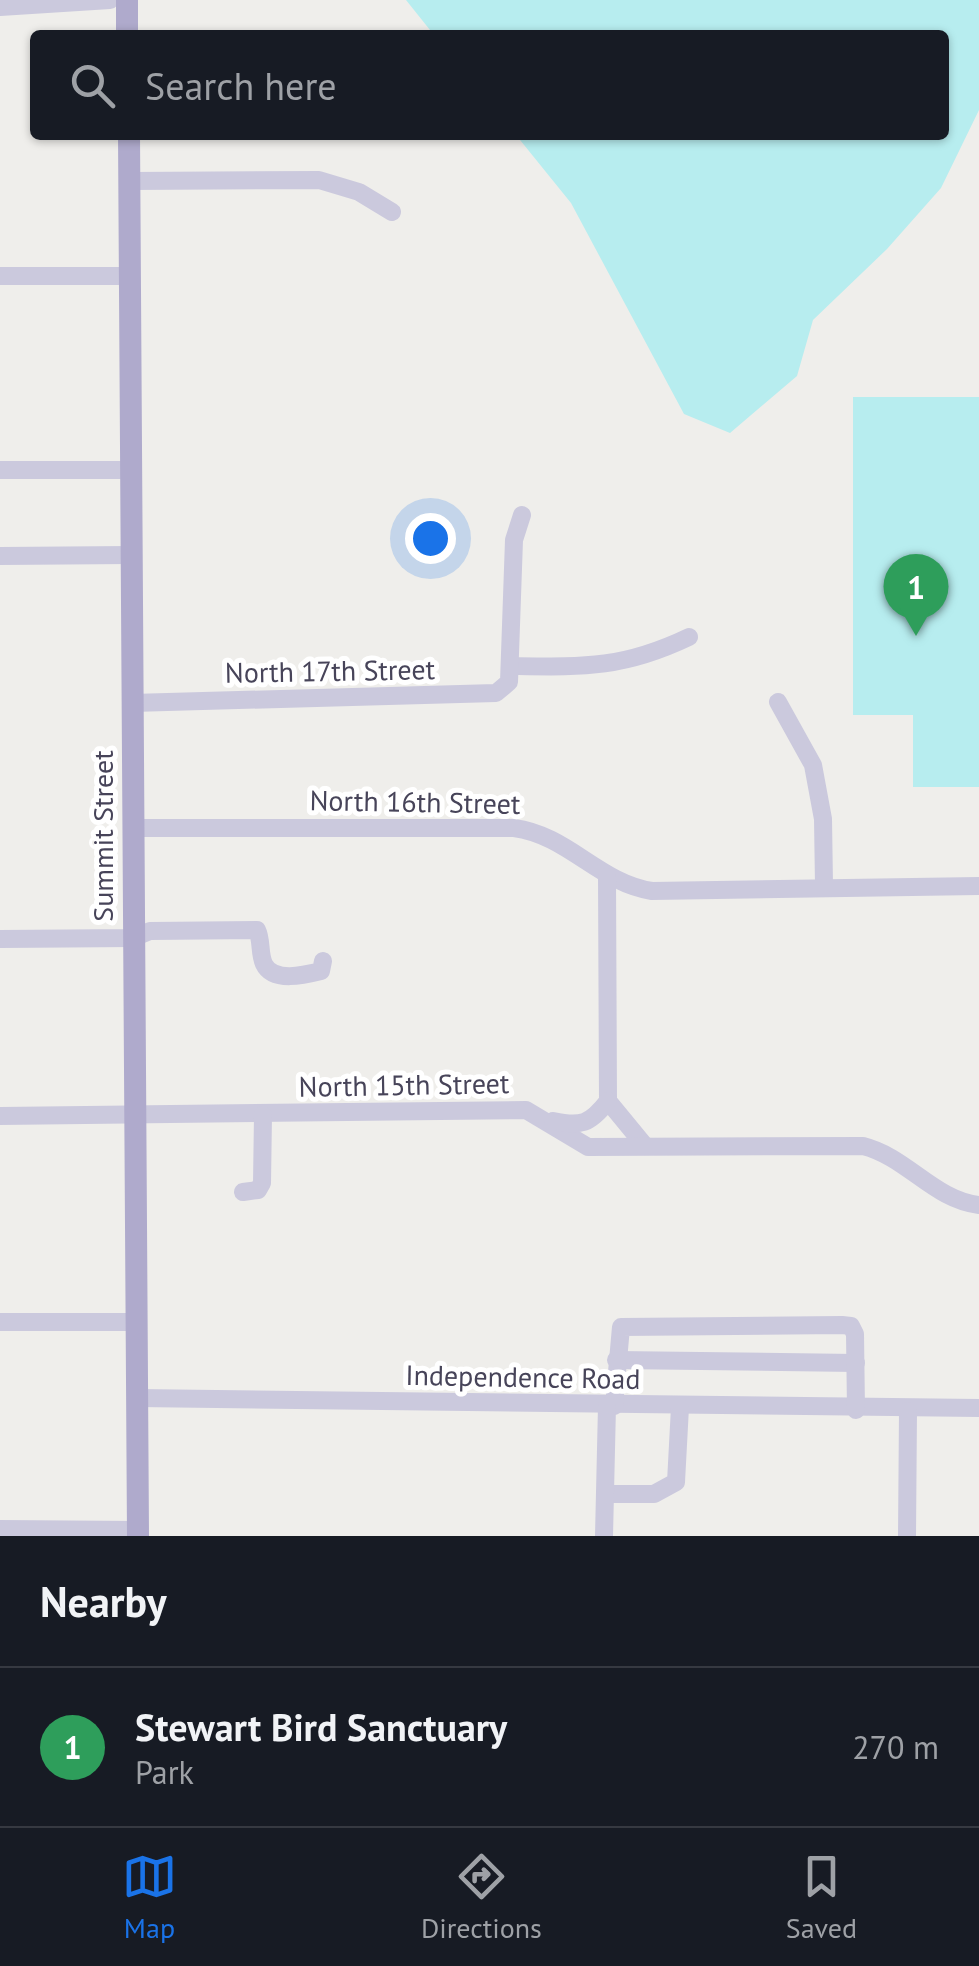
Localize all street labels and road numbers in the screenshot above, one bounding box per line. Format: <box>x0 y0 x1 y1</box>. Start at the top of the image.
street label: North 17th Street <box>225 650 436 691</box>
street label: Summit Street <box>84 750 121 922</box>
street label: North 16th Street <box>309 781 521 822</box>
street label: North 15th Street <box>298 1064 510 1105</box>
street label: Independence Road <box>405 1356 641 1397</box>

